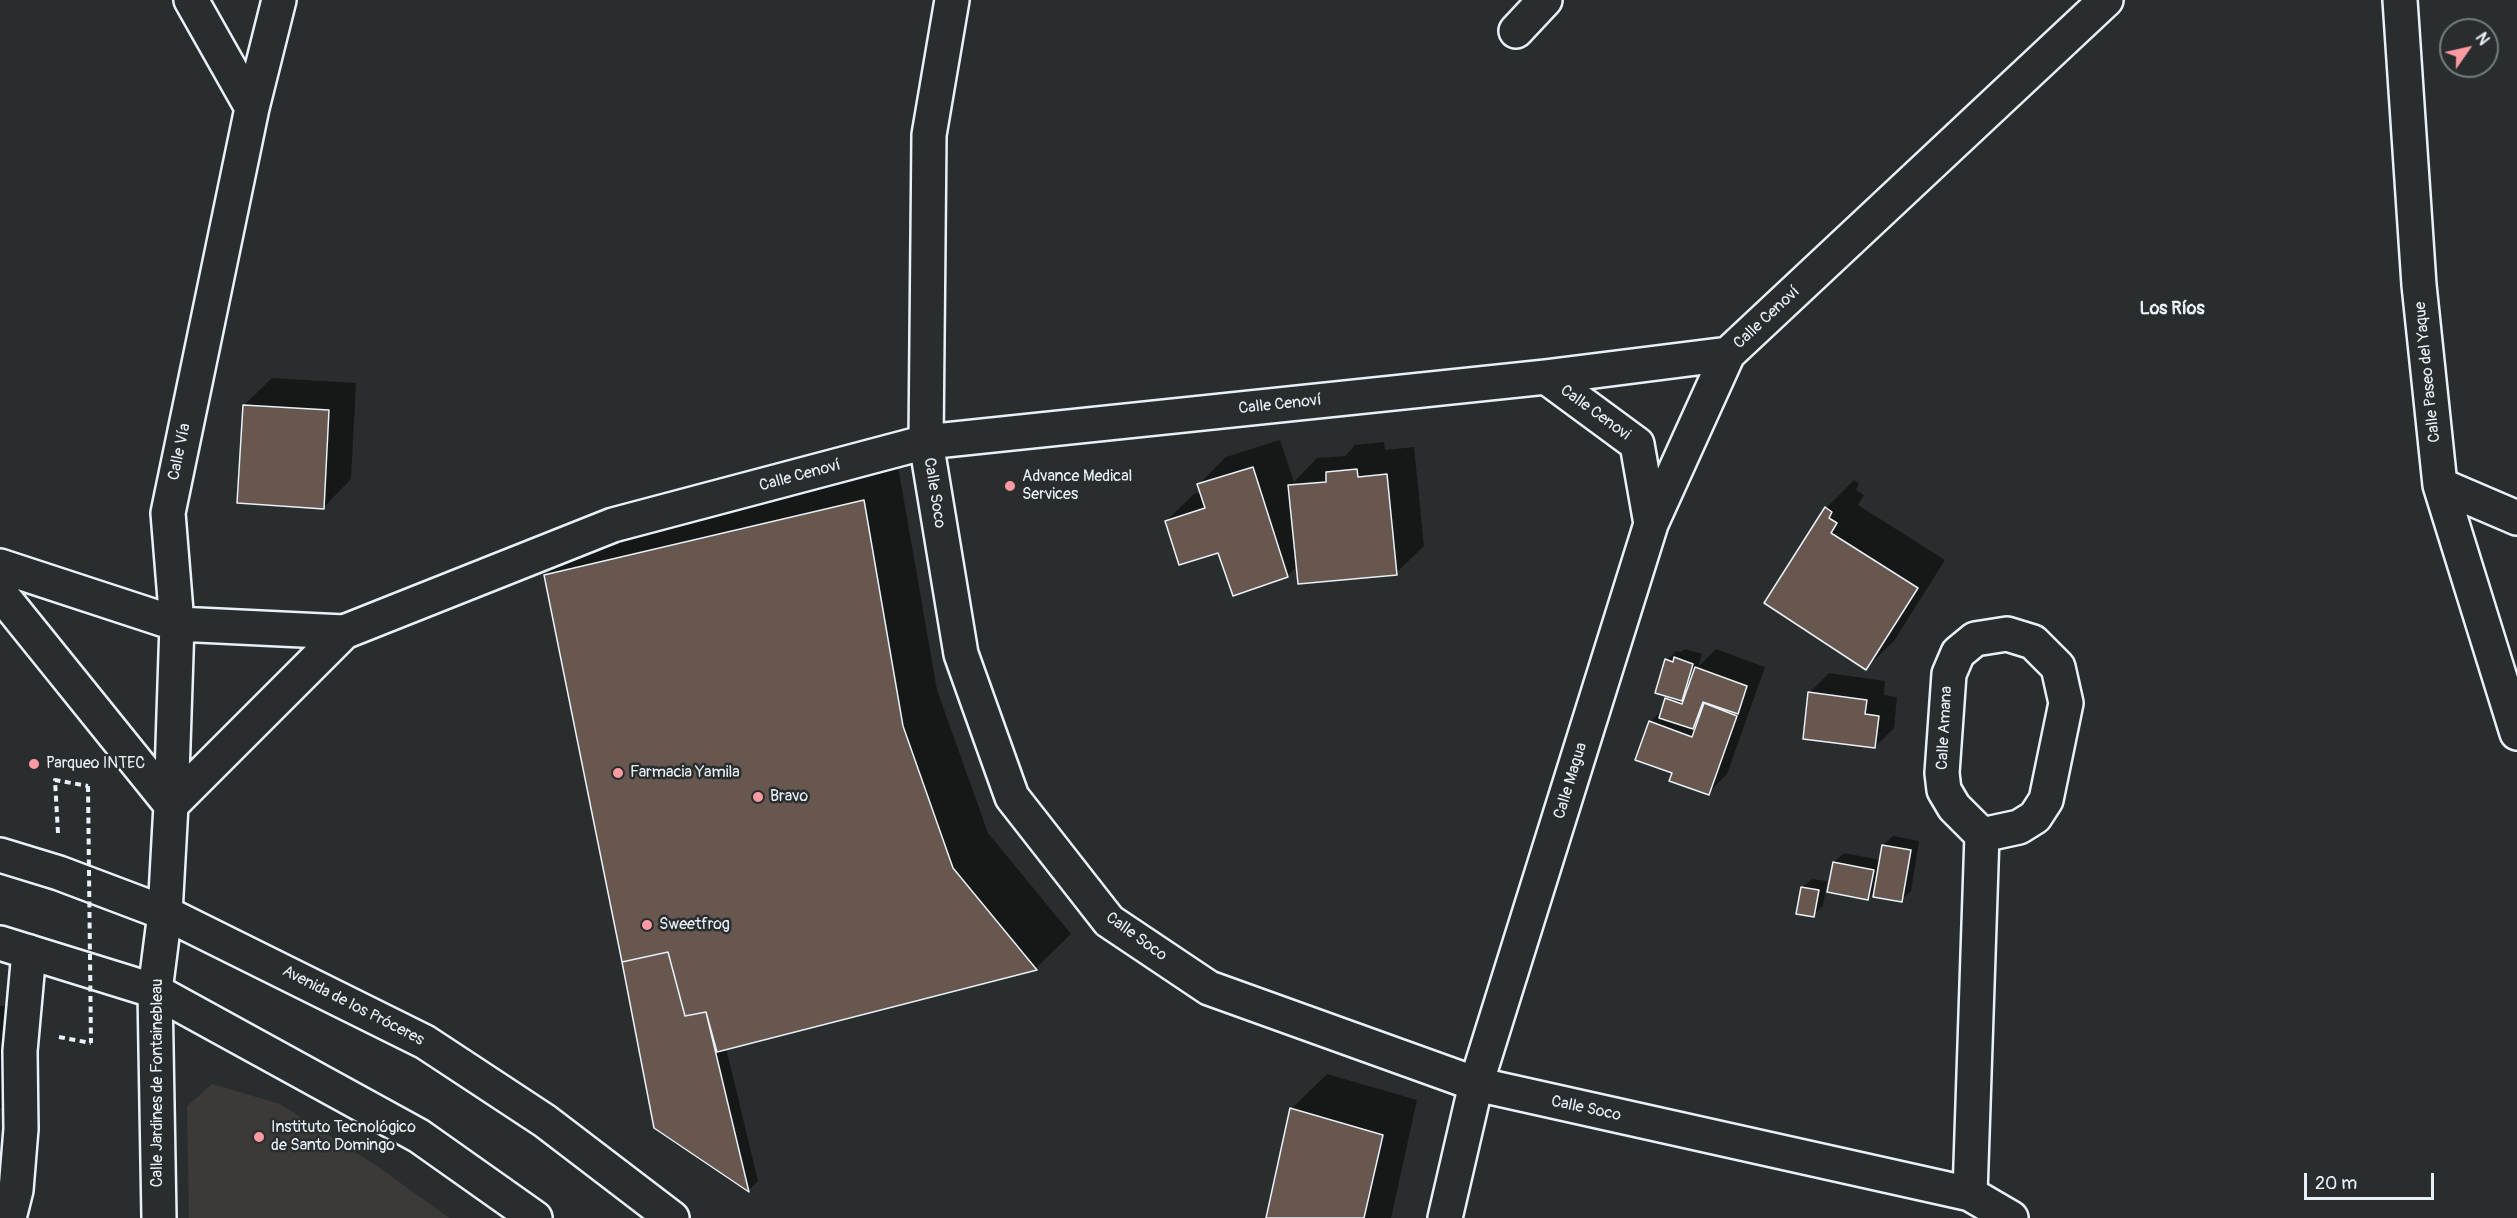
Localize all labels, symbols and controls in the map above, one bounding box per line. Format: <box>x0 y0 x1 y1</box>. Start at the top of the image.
north arrow <box>2439 18 2499 78</box>
text: N <box>2471 29 2494 49</box>
street label: Calle Cenoví <box>1730 283 1804 353</box>
district label: Los Ríos <box>2140 298 2204 320</box>
street label: Calle Paseo del Yaque <box>2411 301 2445 443</box>
street label: Calle Cenovi <box>1556 381 1634 445</box>
street label: Calle Cenoví <box>1238 391 1322 419</box>
street label: Calle Vía <box>165 422 195 482</box>
street label: Calle Cenoví <box>757 456 843 496</box>
street label: Calle Soco <box>919 456 949 530</box>
place label: Advance Medical Services <box>1022 467 1132 505</box>
marker: Advance Medical Services <box>1003 479 1017 493</box>
street label: Calle Amana <box>1933 686 1957 770</box>
street label: Calle Magua <box>1550 741 1592 821</box>
place label: Parqueo INTEC <box>46 754 145 774</box>
marker: Parqueo INTEC <box>27 757 41 771</box>
place label: Farmacia Yamila <box>630 763 740 783</box>
marker: Farmacia Yamila <box>611 766 625 780</box>
place label: Bravo <box>770 787 808 807</box>
marker: Bravo <box>751 790 765 804</box>
street label: Calle Soco <box>1102 908 1170 966</box>
place label: Sweetfrog <box>659 915 730 935</box>
marker: Sweetfrog <box>640 918 654 932</box>
street label: Avenida de los Próceres <box>279 962 427 1050</box>
street label: Calle Jardines de Fontainebleau <box>148 979 168 1187</box>
street label: Calle Soco <box>1549 1092 1623 1126</box>
place label: Instituto Tecnológico de Santo Domingo <box>271 1118 416 1156</box>
marker: Instituto Tecnológico de Santo Domingo <box>252 1130 266 1144</box>
scale bar <box>2307 1161 2438 1199</box>
text: 20 m <box>2315 1172 2357 1195</box>

